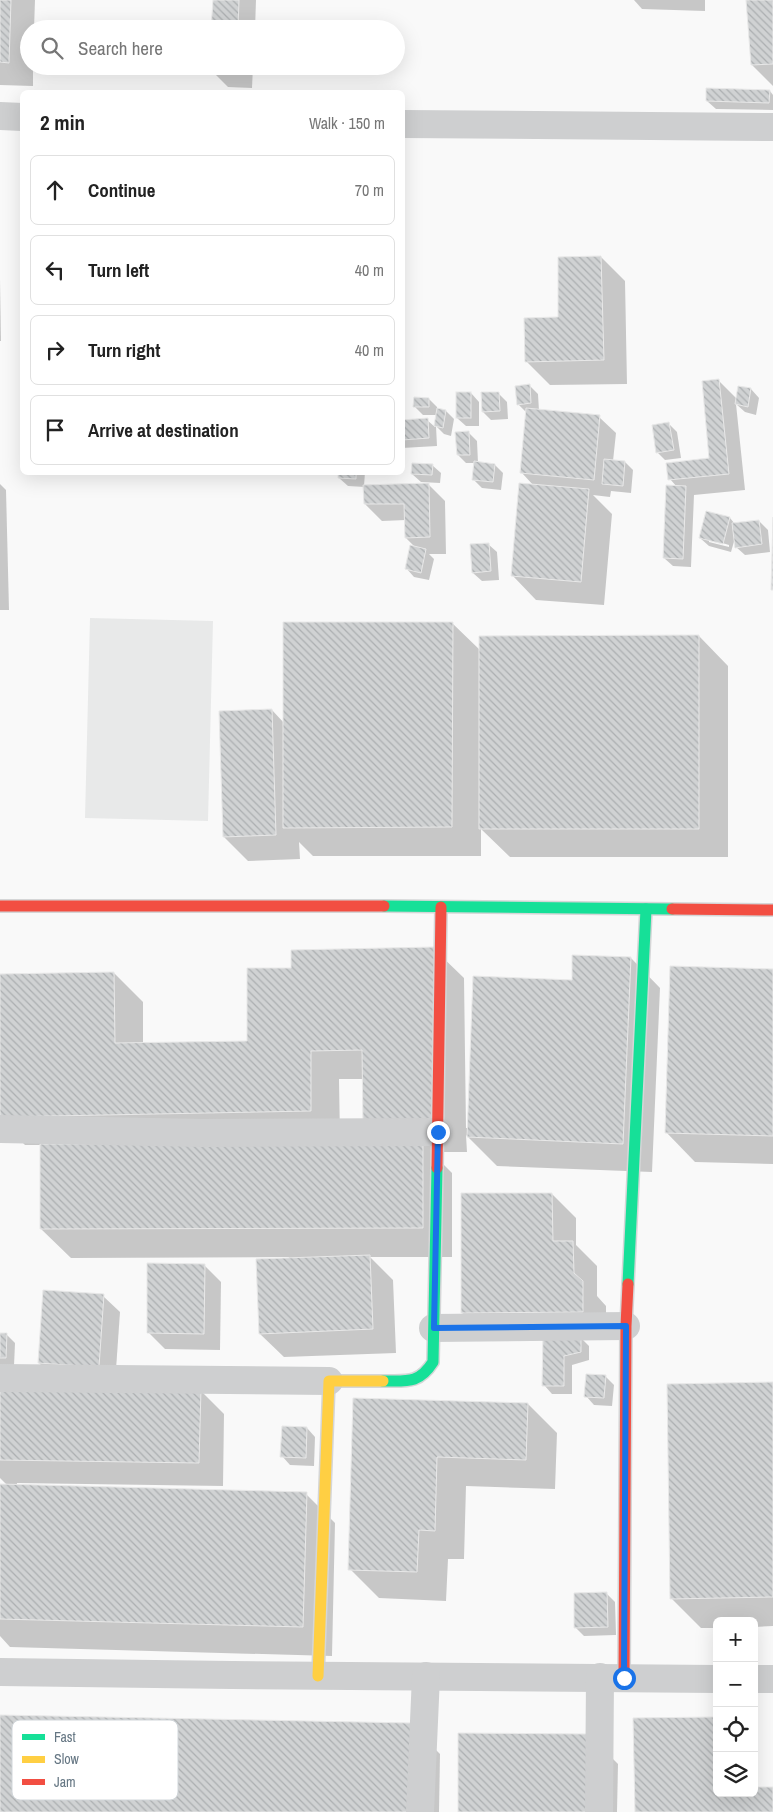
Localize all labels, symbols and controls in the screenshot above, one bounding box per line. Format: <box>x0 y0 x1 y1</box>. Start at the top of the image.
search box <box>20 20 405 75</box>
icon: search <box>38 34 66 62</box>
text: Search here <box>78 35 163 61</box>
text: 2 min <box>40 108 85 137</box>
text: Walk · 150 m <box>309 112 385 134</box>
icon: ahead <box>41 176 69 204</box>
text: Continue <box>88 177 156 203</box>
text: 70 m <box>355 179 384 201</box>
icon: left <box>41 256 69 284</box>
text: Turn left <box>88 257 149 283</box>
text: 40 m <box>355 259 384 281</box>
icon: right <box>41 336 69 364</box>
text: Turn right <box>88 337 160 363</box>
text: 40 m <box>355 339 384 361</box>
icon: arrive <box>41 416 69 444</box>
text: Arrive at destination <box>88 417 239 443</box>
route end <box>427 1121 450 1144</box>
map controls <box>713 1617 758 1797</box>
button: + <box>713 1617 758 1662</box>
button: − <box>713 1662 758 1707</box>
route start <box>613 1667 636 1690</box>
button: locate <box>713 1707 758 1752</box>
legend <box>12 1720 178 1800</box>
text: Fast <box>54 1728 76 1746</box>
text: Slow <box>54 1750 80 1768</box>
button: layers <box>713 1752 758 1797</box>
text: Jam <box>54 1773 76 1791</box>

